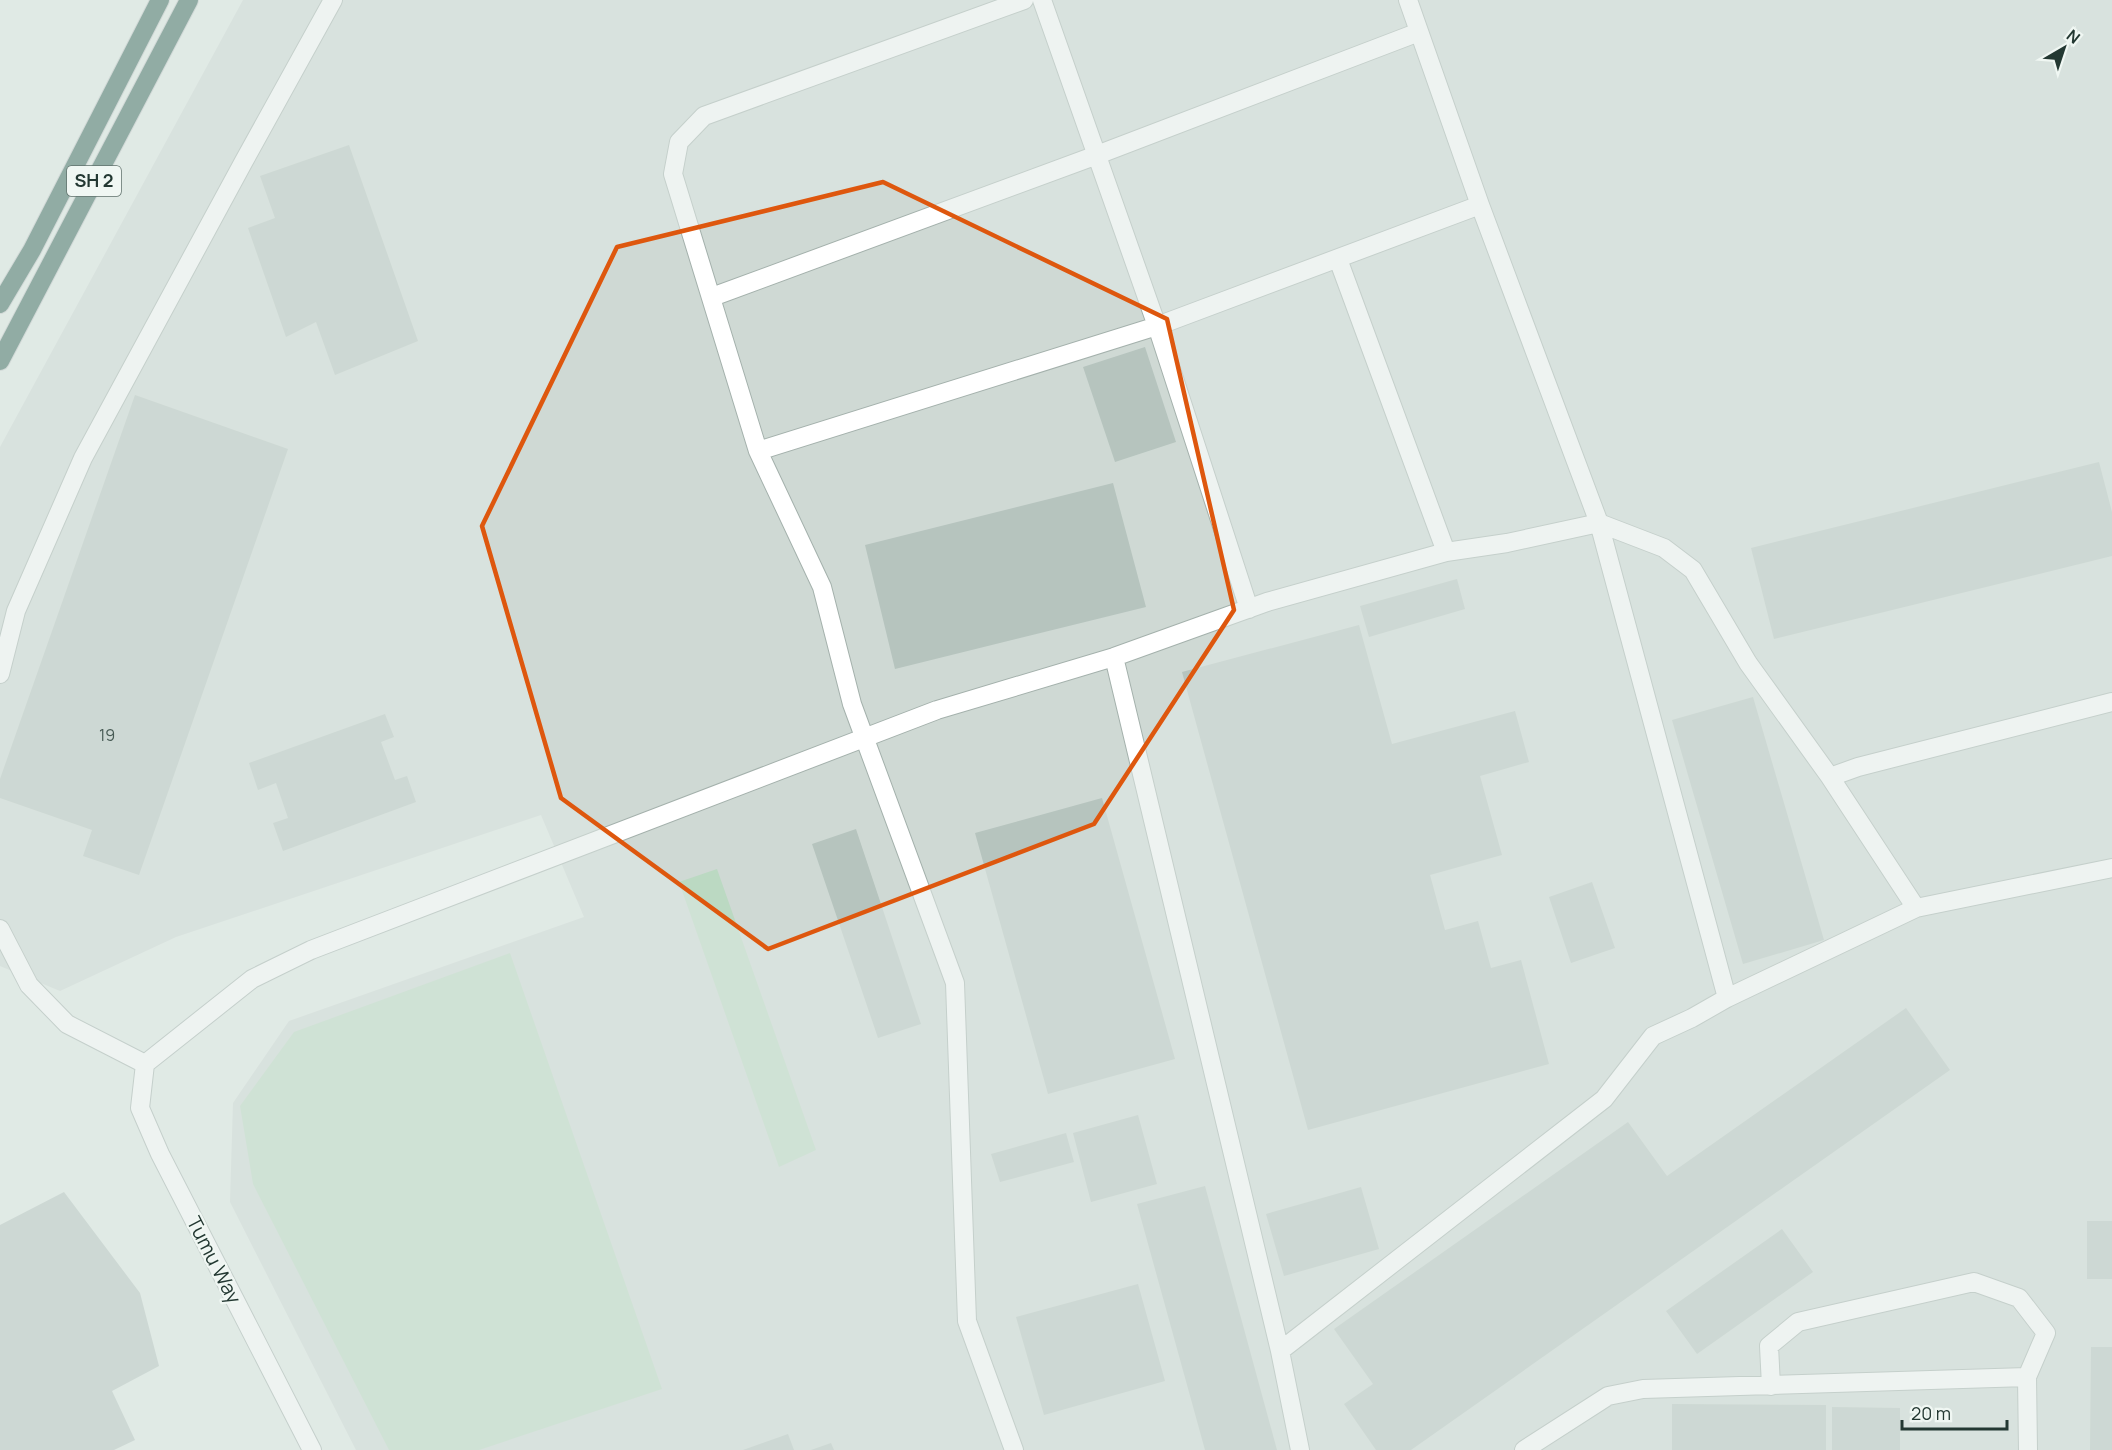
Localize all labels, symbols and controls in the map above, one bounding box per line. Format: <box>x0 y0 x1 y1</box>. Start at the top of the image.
north arrow <box>2034 18 2094 78</box>
text: N <box>2062 24 2085 49</box>
road number: SH 2 <box>67 166 121 196</box>
house number: 19 <box>99 724 115 746</box>
street label: Tumu Way <box>181 1212 248 1308</box>
scale bar <box>1902 1393 2007 1431</box>
text: 20 m <box>1911 1401 1951 1425</box>

